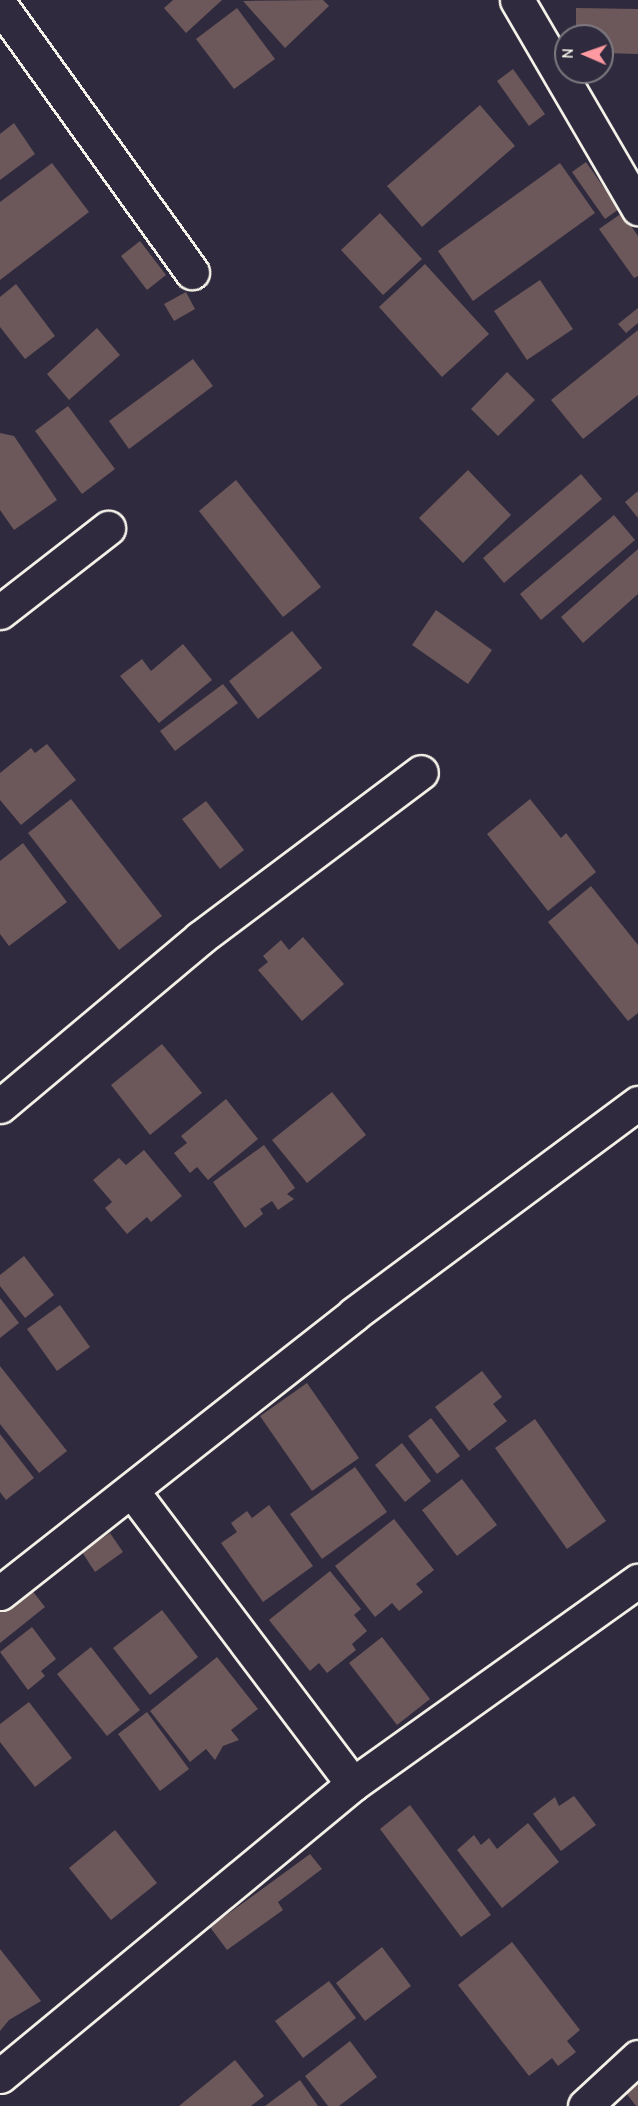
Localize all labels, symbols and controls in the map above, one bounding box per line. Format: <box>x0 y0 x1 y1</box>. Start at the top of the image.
north arrow <box>554 24 614 84</box>
text: N <box>559 48 577 59</box>

